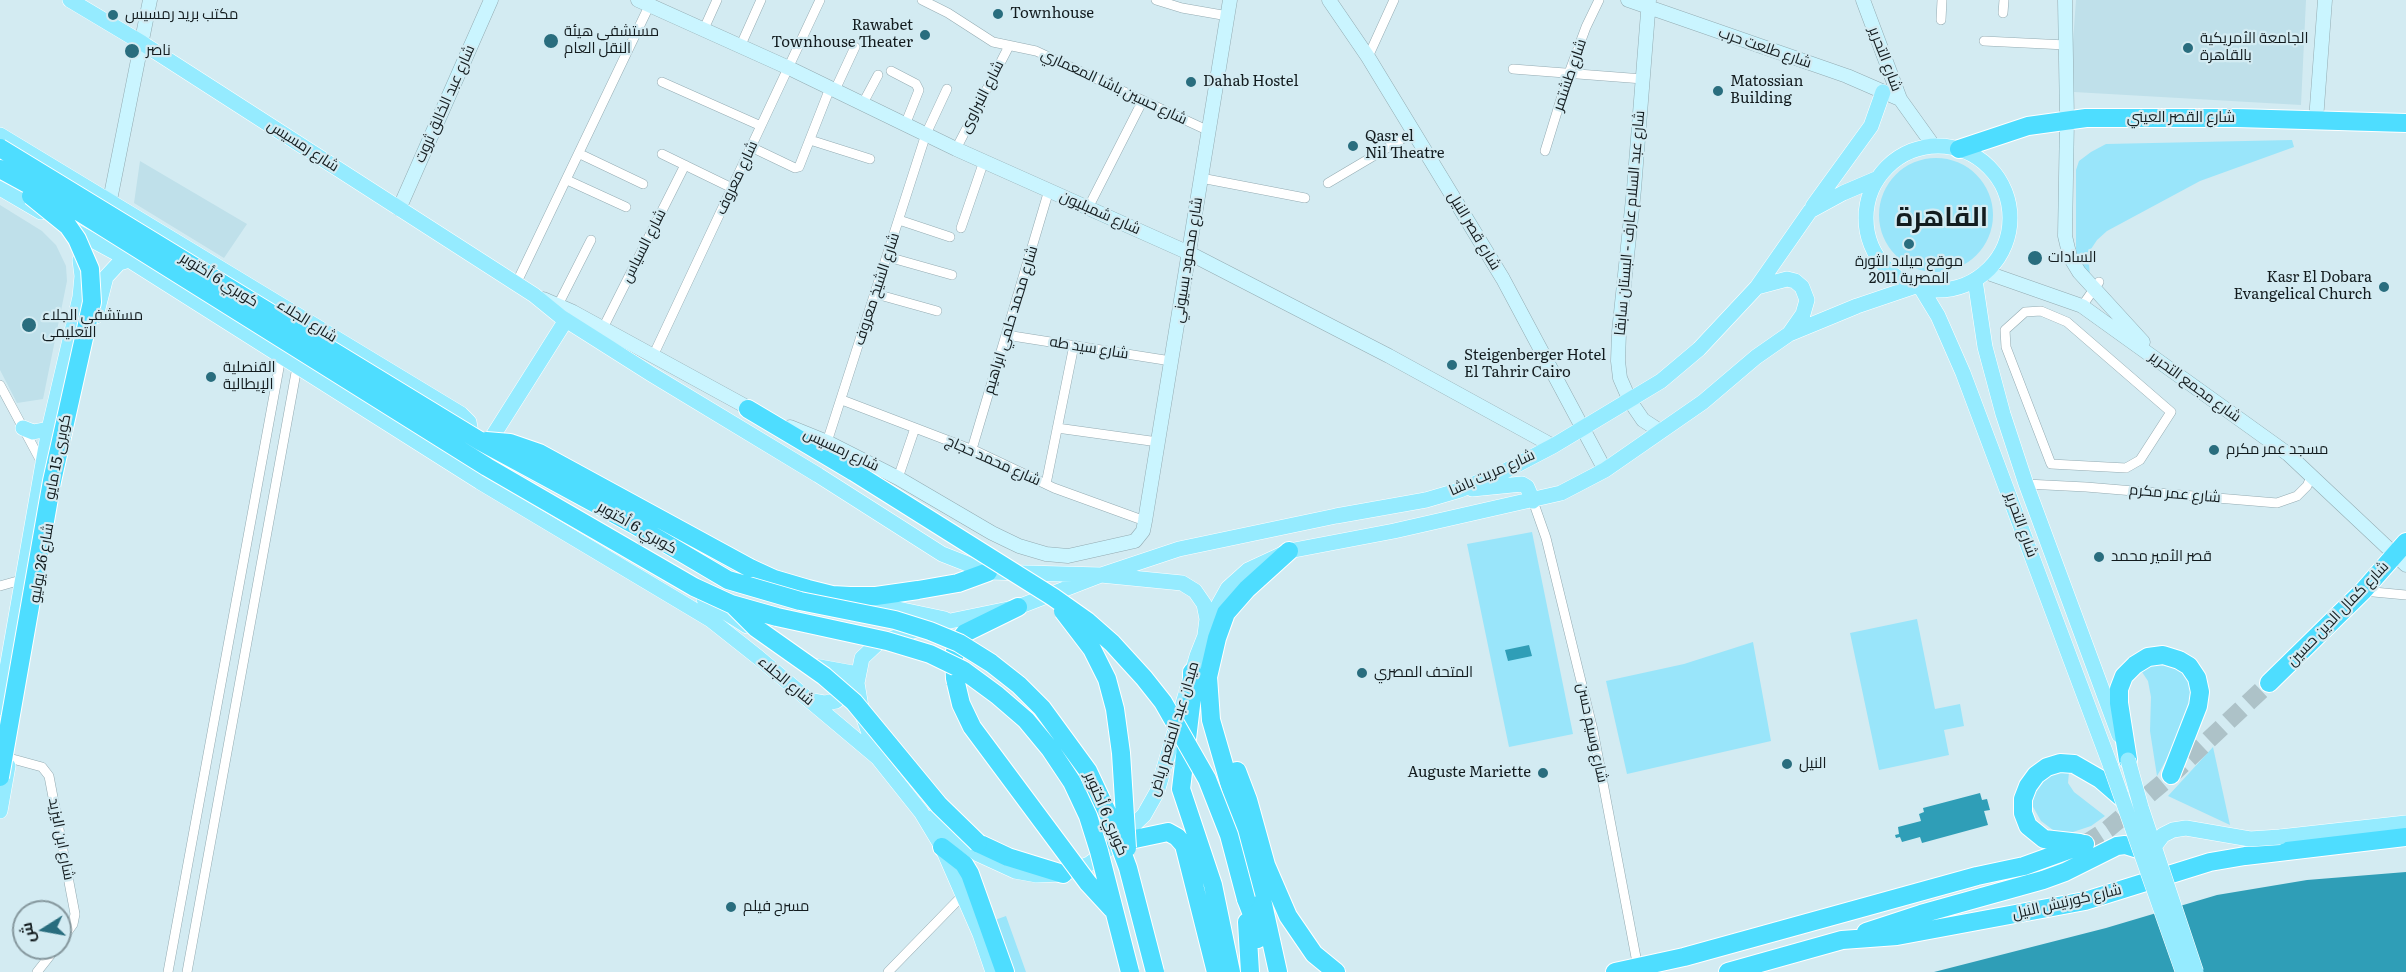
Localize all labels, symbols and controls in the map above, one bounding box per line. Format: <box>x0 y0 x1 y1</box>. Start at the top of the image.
place label: Townhouse <box>1010 5 1094 23</box>
place label: مكتب بريد رمسيس <box>125 6 238 24</box>
marker: Townhouse <box>991 7 1005 21</box>
marker: مكتب بريد رمسيس <box>106 8 120 22</box>
place label: Rawabet Townhouse Theater <box>771 17 913 52</box>
place label: مستشفى هيئة النقل العام <box>564 23 659 58</box>
street label: شارع طلعت حرب <box>1716 24 1814 72</box>
street label: شارع التحرير <box>1864 24 1906 94</box>
marker: Rawabet Townhouse Theater <box>918 28 932 42</box>
place label: الجامعة الأمريكية بالقاهرة <box>2200 30 2308 65</box>
marker: مستشفى هيئة النقل العام <box>542 32 560 50</box>
street label: شارع طشتمر <box>1549 37 1591 113</box>
marker: الجامعة الأمريكية بالقاهرة <box>2181 41 2195 55</box>
marker: ناصر <box>123 42 141 60</box>
place label: ناصر <box>146 42 171 60</box>
street label: شارع عبد الخالق ثروت <box>411 42 479 166</box>
street label: شارع حسين باشا المعماري <box>1038 45 1190 129</box>
street label: شارع النبراوى <box>956 58 1008 136</box>
place label: Dahab Hostel <box>1203 73 1298 91</box>
place label: Matossian Building <box>1730 73 1803 108</box>
marker: Dahab Hostel <box>1184 75 1198 89</box>
marker: Matossian Building <box>1711 84 1725 98</box>
street label: شارع القصر العيني <box>2127 109 2235 127</box>
street label: شارع عبد السلام عارف - البستان سابقا <box>1611 110 1649 336</box>
street label: شارع رمسيس <box>264 116 342 176</box>
place label: Qasr el Nil Theatre <box>1365 128 1444 163</box>
street label: شارع معروف <box>712 138 762 218</box>
marker: Qasr el Nil Theatre <box>1346 139 1360 153</box>
street label: شارع شمبليون <box>1057 187 1143 239</box>
street label: شارع قصر النيل <box>1444 188 1504 274</box>
street label: شارع محمود بسيوني <box>1169 196 1207 324</box>
district label: القاهرة <box>1896 202 1988 234</box>
street label: شارع السياس <box>618 206 670 286</box>
street label: شارع الشيخ معروف <box>850 230 904 348</box>
marker: موقع ميلاد الثورة المصرية 2011 <box>1902 237 1916 251</box>
street label: شارع محمد حلمي ابراهيم <box>980 244 1042 396</box>
street label: كوبري 6 أكتوبر <box>176 249 262 311</box>
marker: السادات <box>2026 249 2044 267</box>
place label: السادات <box>2048 249 2097 267</box>
place label: موقع ميلاد الثورة المصرية 2011 <box>1855 253 1963 288</box>
place label: Kasr El Dobara Evangelical Church <box>2233 269 2372 304</box>
marker: Kasr El Dobara Evangelical Church <box>2377 280 2391 294</box>
street label: شارع الجلاء <box>274 295 340 347</box>
place label: مستشفى الجلاء التعليمى <box>42 307 143 342</box>
marker: مستشفى الجلاء التعليمى <box>20 316 38 334</box>
street label: شارع سيد طه <box>1048 333 1130 363</box>
place label: Steigenberger Hotel El Tahrir Cairo <box>1464 347 1606 382</box>
street label: شارع مجمع التحرير <box>2146 348 2244 426</box>
marker: Steigenberger Hotel El Tahrir Cairo <box>1445 358 1459 372</box>
place label: القنصلية الإيطالية <box>223 359 276 394</box>
marker: القنصلية الإيطالية <box>204 370 218 384</box>
street label: كوبرى 15 مايو <box>41 413 75 501</box>
street label: شارع رمسيس <box>800 425 882 475</box>
street label: شارع محمد حجاج <box>943 432 1043 490</box>
place label: مسجد عمر مكرم <box>2226 441 2328 459</box>
marker: مسجد عمر مكرم <box>2207 443 2221 457</box>
street label: شارع مريت باشا <box>1446 446 1538 500</box>
street label: شارع عمر مكرم <box>2128 481 2222 507</box>
street label: شارع التحرير <box>2001 490 2041 560</box>
street label: كوبري 6 أكتوبر <box>594 498 680 558</box>
street label: شارع 26 يوليو <box>26 522 58 604</box>
place label: قصر الأمير محمد <box>2111 548 2212 566</box>
marker: قصر الأمير محمد <box>2092 550 2106 564</box>
street label: شارع كمال الدين حسين <box>2283 558 2393 670</box>
street label: شارع الجلاء <box>754 652 818 710</box>
street label: ميدان عبد المنعم رياض <box>1145 659 1203 799</box>
place label: المتحف المصري <box>1374 664 1473 682</box>
marker: المتحف المصري <box>1355 666 1369 680</box>
street label: شارع وسيم حسن <box>1573 682 1611 784</box>
place label: النيل <box>1799 755 1826 773</box>
marker: النيل <box>1780 757 1794 771</box>
place label: Auguste Mariette <box>1408 764 1531 782</box>
marker: Auguste Mariette <box>1536 766 1550 780</box>
street label: كوبري 6 أكتوبر <box>1080 770 1132 858</box>
street label: شارع ابن اليزيد <box>44 796 78 882</box>
street label: شارع كورنيش النيل <box>2011 881 2123 923</box>
place label: مسرح فيلم <box>743 898 809 916</box>
north arrow <box>12 900 72 960</box>
marker: مسرح فيلم <box>724 900 738 914</box>
text: ش <box>13 921 40 945</box>

